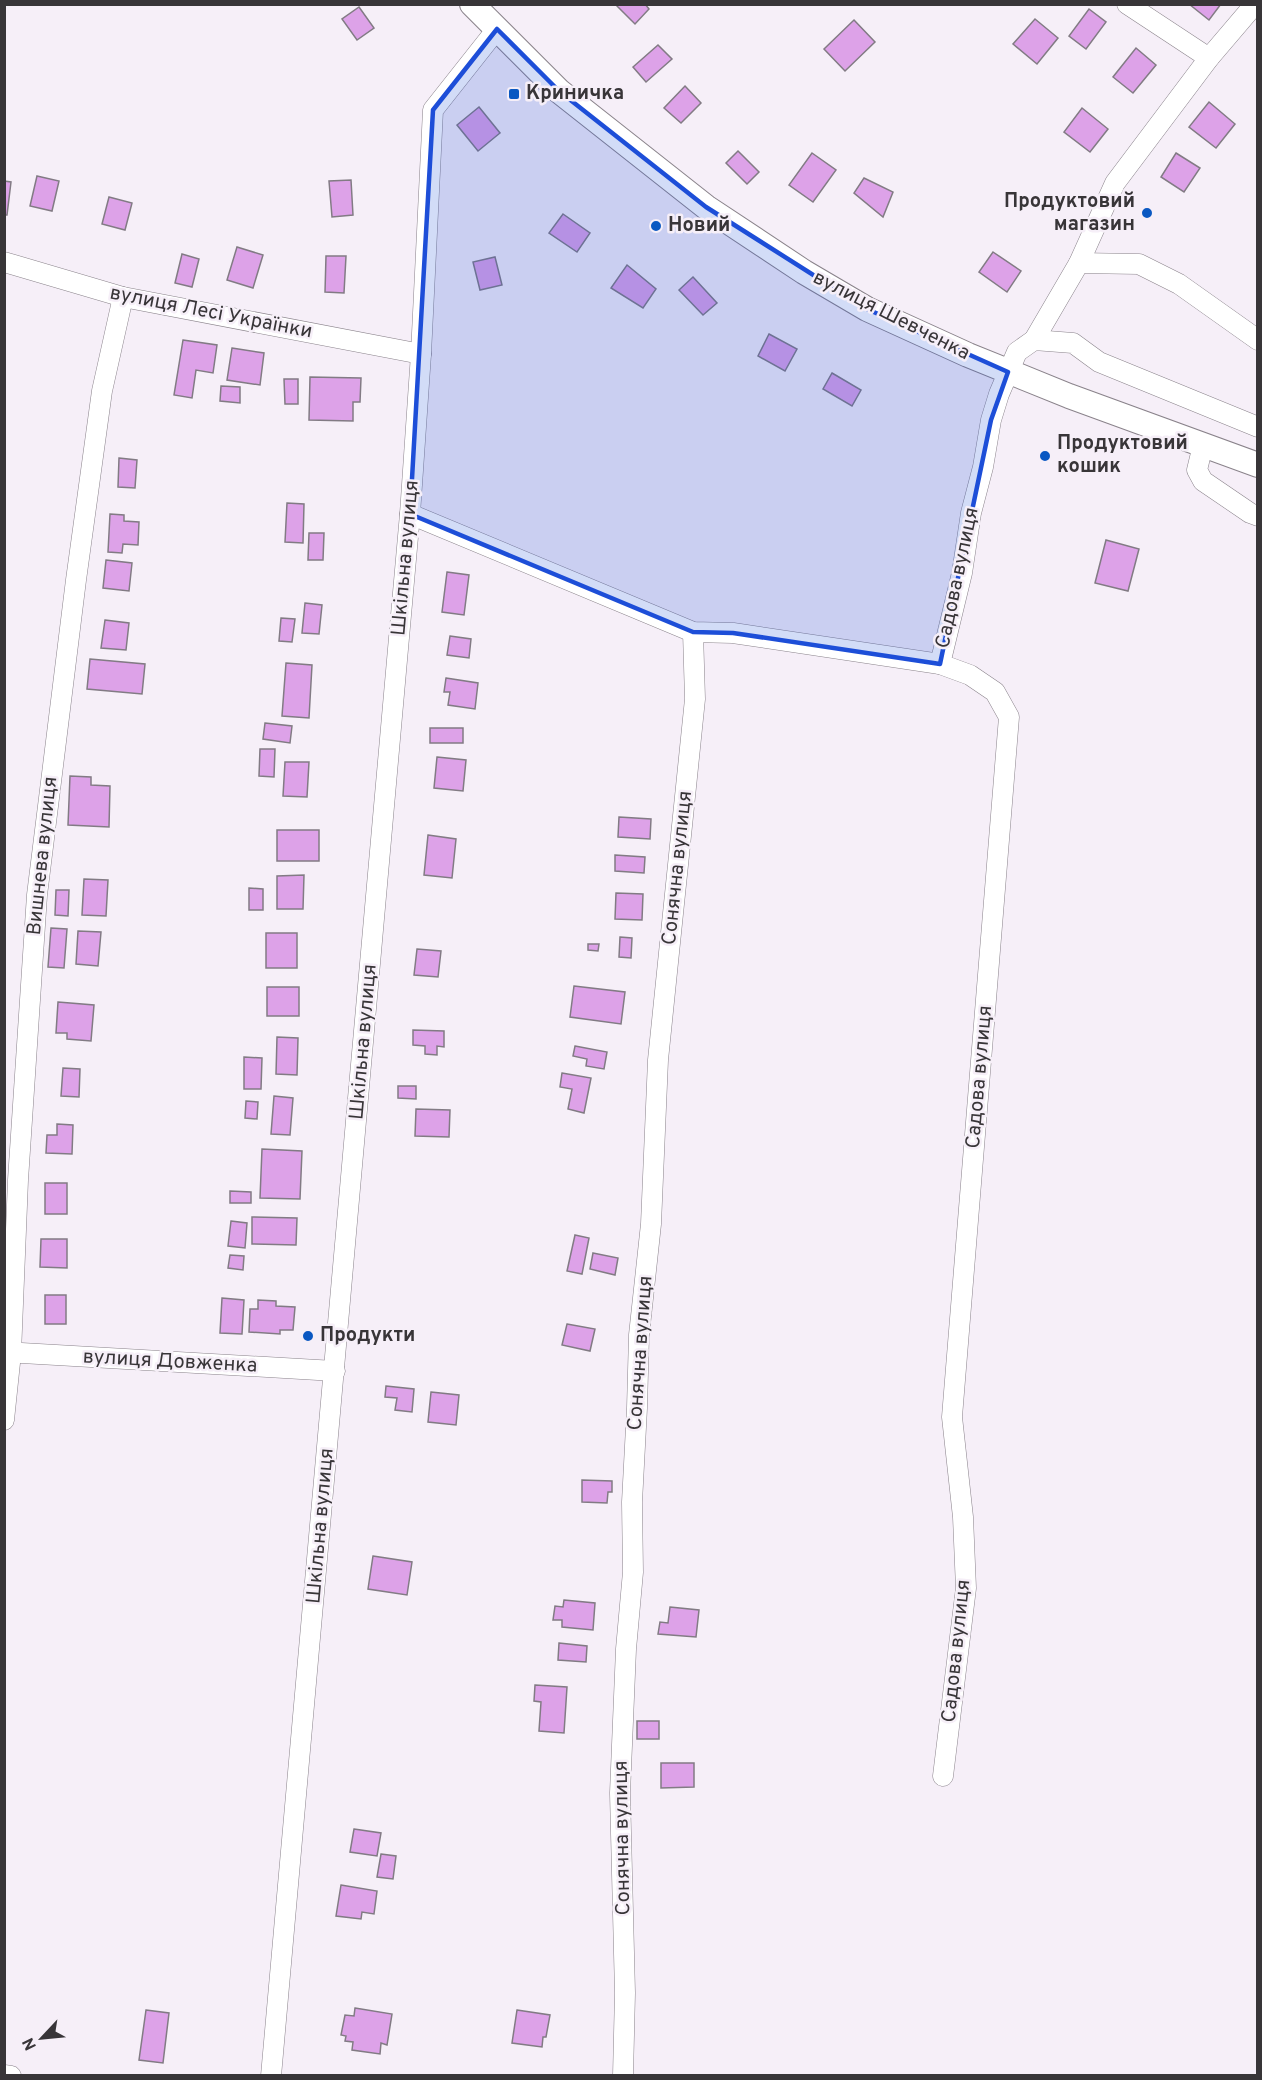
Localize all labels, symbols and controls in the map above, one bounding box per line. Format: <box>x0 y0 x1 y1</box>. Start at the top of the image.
place label: Криничка <box>526 81 624 107</box>
marker: Криничка <box>507 87 521 101</box>
place label: Продуктовий магазин <box>1004 189 1135 238</box>
marker: Продуктовий магазин <box>1140 206 1154 220</box>
place label: Новий <box>668 213 730 239</box>
marker: Новий <box>649 219 663 233</box>
street label: вулиця Шевченка <box>808 265 974 367</box>
street label: вулиця Лесі Українки <box>107 281 315 345</box>
place label: Продуктовий кошик <box>1057 431 1188 480</box>
marker: Продуктовий кошик <box>1038 449 1052 463</box>
street label: Шкільна вулиця <box>386 479 426 637</box>
street label: Садова вулиця <box>930 505 986 651</box>
street label: Вишнева вулиця <box>22 775 64 937</box>
street label: Сонячна вулиця <box>657 790 699 946</box>
street label: Шкільна вулиця <box>344 963 384 1121</box>
street label: Садова вулиця <box>961 1004 999 1150</box>
street label: Сонячна вулиця <box>623 1275 659 1431</box>
place label: Продукти <box>320 1323 415 1349</box>
marker: Продукти <box>301 1329 315 1343</box>
street label: вулиця Довженка <box>82 1344 258 1380</box>
street label: Шкільна вулиця <box>301 1447 341 1605</box>
street label: Садова вулиця <box>937 1578 977 1724</box>
street label: Сонячна вулиця <box>609 1760 637 1916</box>
north arrow <box>12 2008 72 2068</box>
text: N <box>19 2034 42 2053</box>

